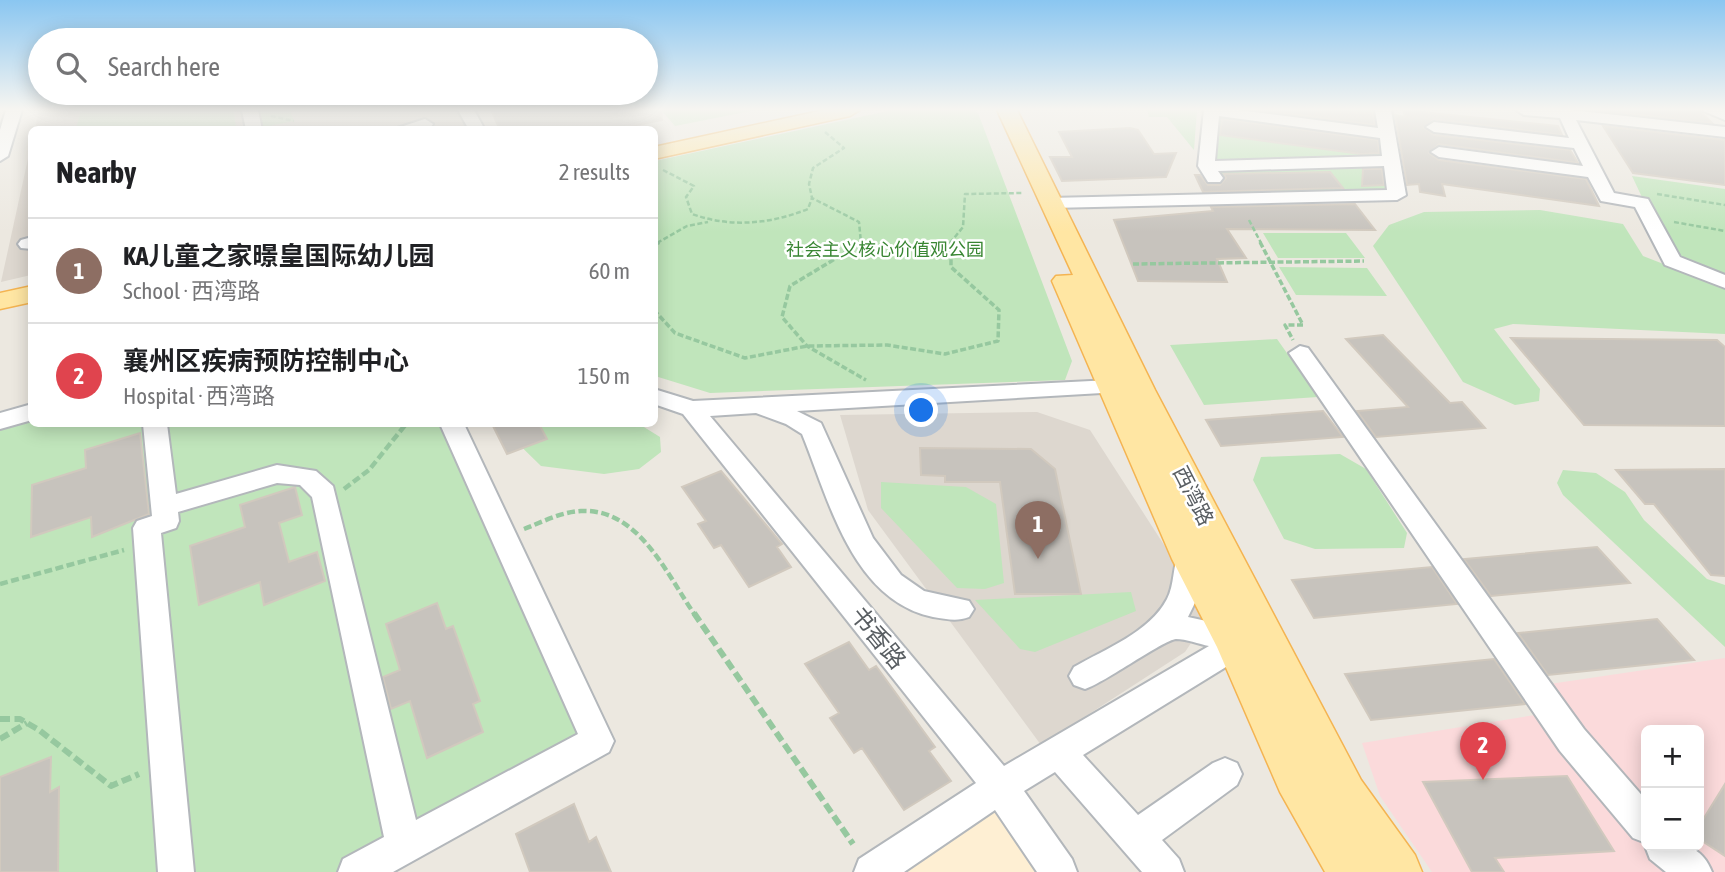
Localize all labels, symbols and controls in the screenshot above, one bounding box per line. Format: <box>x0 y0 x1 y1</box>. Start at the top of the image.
search box <box>28 28 658 105</box>
icon: search <box>52 48 90 86</box>
text: Search here <box>108 52 220 82</box>
text: Nearby <box>56 155 136 189</box>
text: 2 results <box>559 159 630 185</box>
park label: 社会主义核心价值观公园 <box>786 239 984 260</box>
text: KA儿童之家暻皇国际幼儿园 <box>123 241 434 271</box>
text: 1 <box>74 258 84 284</box>
text: 60 m <box>589 258 630 284</box>
text: School · 西湾路 <box>123 278 260 304</box>
text: 襄州区疾病预防控制中心 <box>123 346 409 376</box>
text: 2 <box>74 363 84 389</box>
text: 150 m <box>578 363 630 389</box>
text: Hospital · 西湾路 <box>123 383 275 409</box>
your location <box>904 393 938 427</box>
street label: 西湾路 <box>1169 462 1219 529</box>
pin: 1 <box>1015 501 1061 559</box>
street label: 书香路 <box>845 601 912 674</box>
pin: 2 <box>1460 722 1506 780</box>
map controls <box>1641 725 1704 851</box>
button: + <box>1641 725 1704 788</box>
button: − <box>1641 788 1704 851</box>

